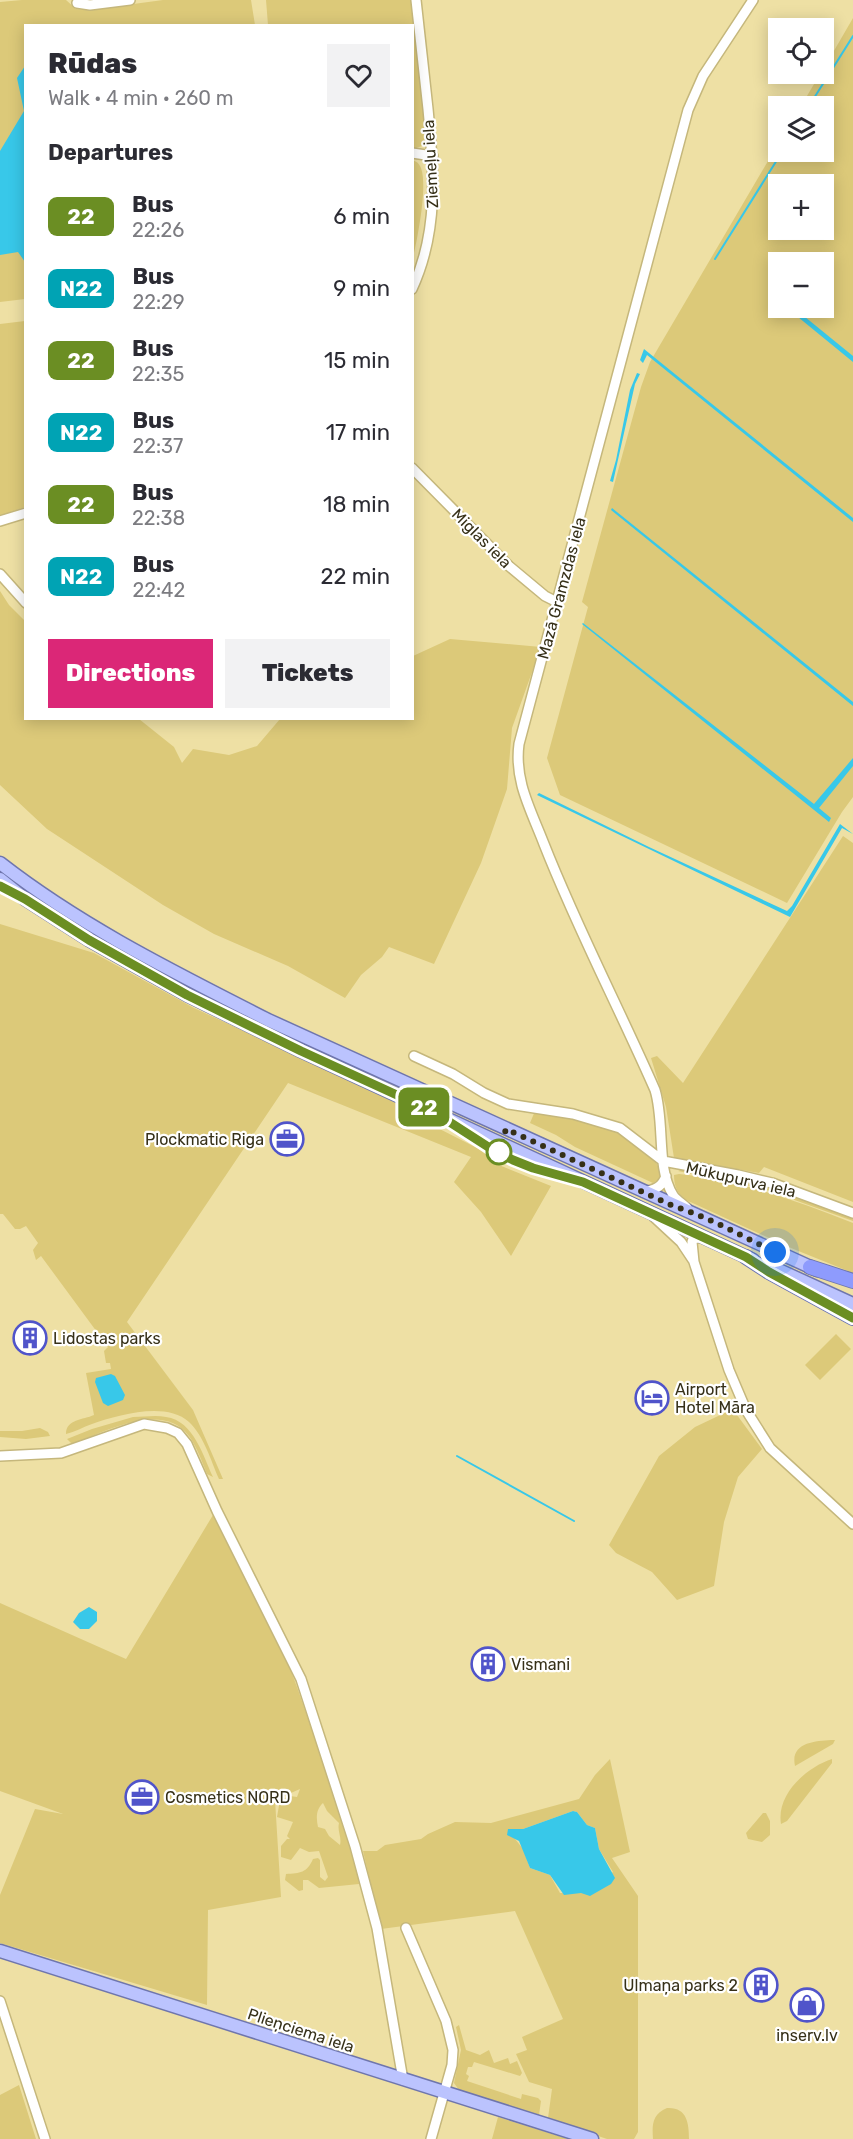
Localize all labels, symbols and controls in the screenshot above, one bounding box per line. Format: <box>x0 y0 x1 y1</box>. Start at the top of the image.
map controls <box>768 18 834 318</box>
button: locate <box>768 18 834 84</box>
button: heart <box>327 44 390 107</box>
text: Rūdas <box>48 47 137 80</box>
text: Walk · 4 min · 260 m <box>48 86 234 110</box>
button: layers <box>768 96 834 162</box>
street label: Ziemeļu iela <box>419 119 442 209</box>
text: Departures <box>48 139 173 166</box>
button: + <box>768 174 834 240</box>
text: Bus <box>132 191 174 218</box>
text: 6 min <box>333 203 390 230</box>
text: 22 <box>67 204 95 229</box>
text: 22:26 <box>132 218 184 242</box>
button: − <box>768 252 834 318</box>
text: Bus <box>132 263 174 290</box>
text: 9 min <box>333 275 390 302</box>
text: N22 <box>60 276 102 301</box>
text: 22:29 <box>132 290 185 314</box>
text: Bus <box>132 335 174 362</box>
text: 15 min <box>324 347 390 374</box>
text: 22 <box>67 348 95 373</box>
text: 22:35 <box>132 362 185 386</box>
text: Bus <box>132 407 174 434</box>
text: 17 min <box>326 419 390 446</box>
text: N22 <box>60 420 102 445</box>
text: 22:37 <box>132 434 183 458</box>
text: Bus <box>132 479 174 506</box>
text: 18 min <box>323 491 390 518</box>
text: 22 <box>67 492 95 517</box>
street label: Miglas iela <box>448 505 515 572</box>
text: 22:38 <box>132 506 185 530</box>
street label: Mazā Gramzdas iela <box>533 515 590 661</box>
text: Bus <box>132 551 174 578</box>
text: 22 min <box>321 563 390 590</box>
text: N22 <box>60 564 102 589</box>
text: 22:42 <box>132 578 185 602</box>
button: Directions <box>48 639 213 708</box>
button: Tickets <box>225 639 390 708</box>
line badge: 22 <box>397 1088 451 1126</box>
text: 22 <box>410 1095 438 1120</box>
office icon: Plockmatic Riga <box>269 1121 305 1157</box>
place label: Plockmatic Riga <box>145 1130 264 1149</box>
unlabelled marker <box>486 1139 512 1165</box>
street label: Mūkupurva iela <box>684 1158 798 1201</box>
your location <box>760 1237 790 1267</box>
building icon: Lidostas parks <box>12 1320 48 1356</box>
place label: Lidostas parks <box>53 1329 161 1348</box>
hotel icon: Airport Hotel Māra <box>634 1380 670 1416</box>
place label: Airport Hotel Māra <box>675 1380 755 1417</box>
building icon: Vismani <box>470 1646 506 1682</box>
place label: Vismani <box>511 1655 570 1674</box>
office icon: Cosmetics NORD <box>124 1779 160 1815</box>
place label: Cosmetics NORD <box>165 1788 291 1807</box>
building icon: Ulmaņa parks 2 <box>743 1967 779 2003</box>
place label: Ulmaņa parks 2 <box>623 1976 738 1995</box>
shop icon: inserv.lv <box>789 1987 825 2023</box>
street label: Plieņciema iela <box>245 2004 357 2057</box>
place label: inserv.lv <box>776 2026 838 2045</box>

